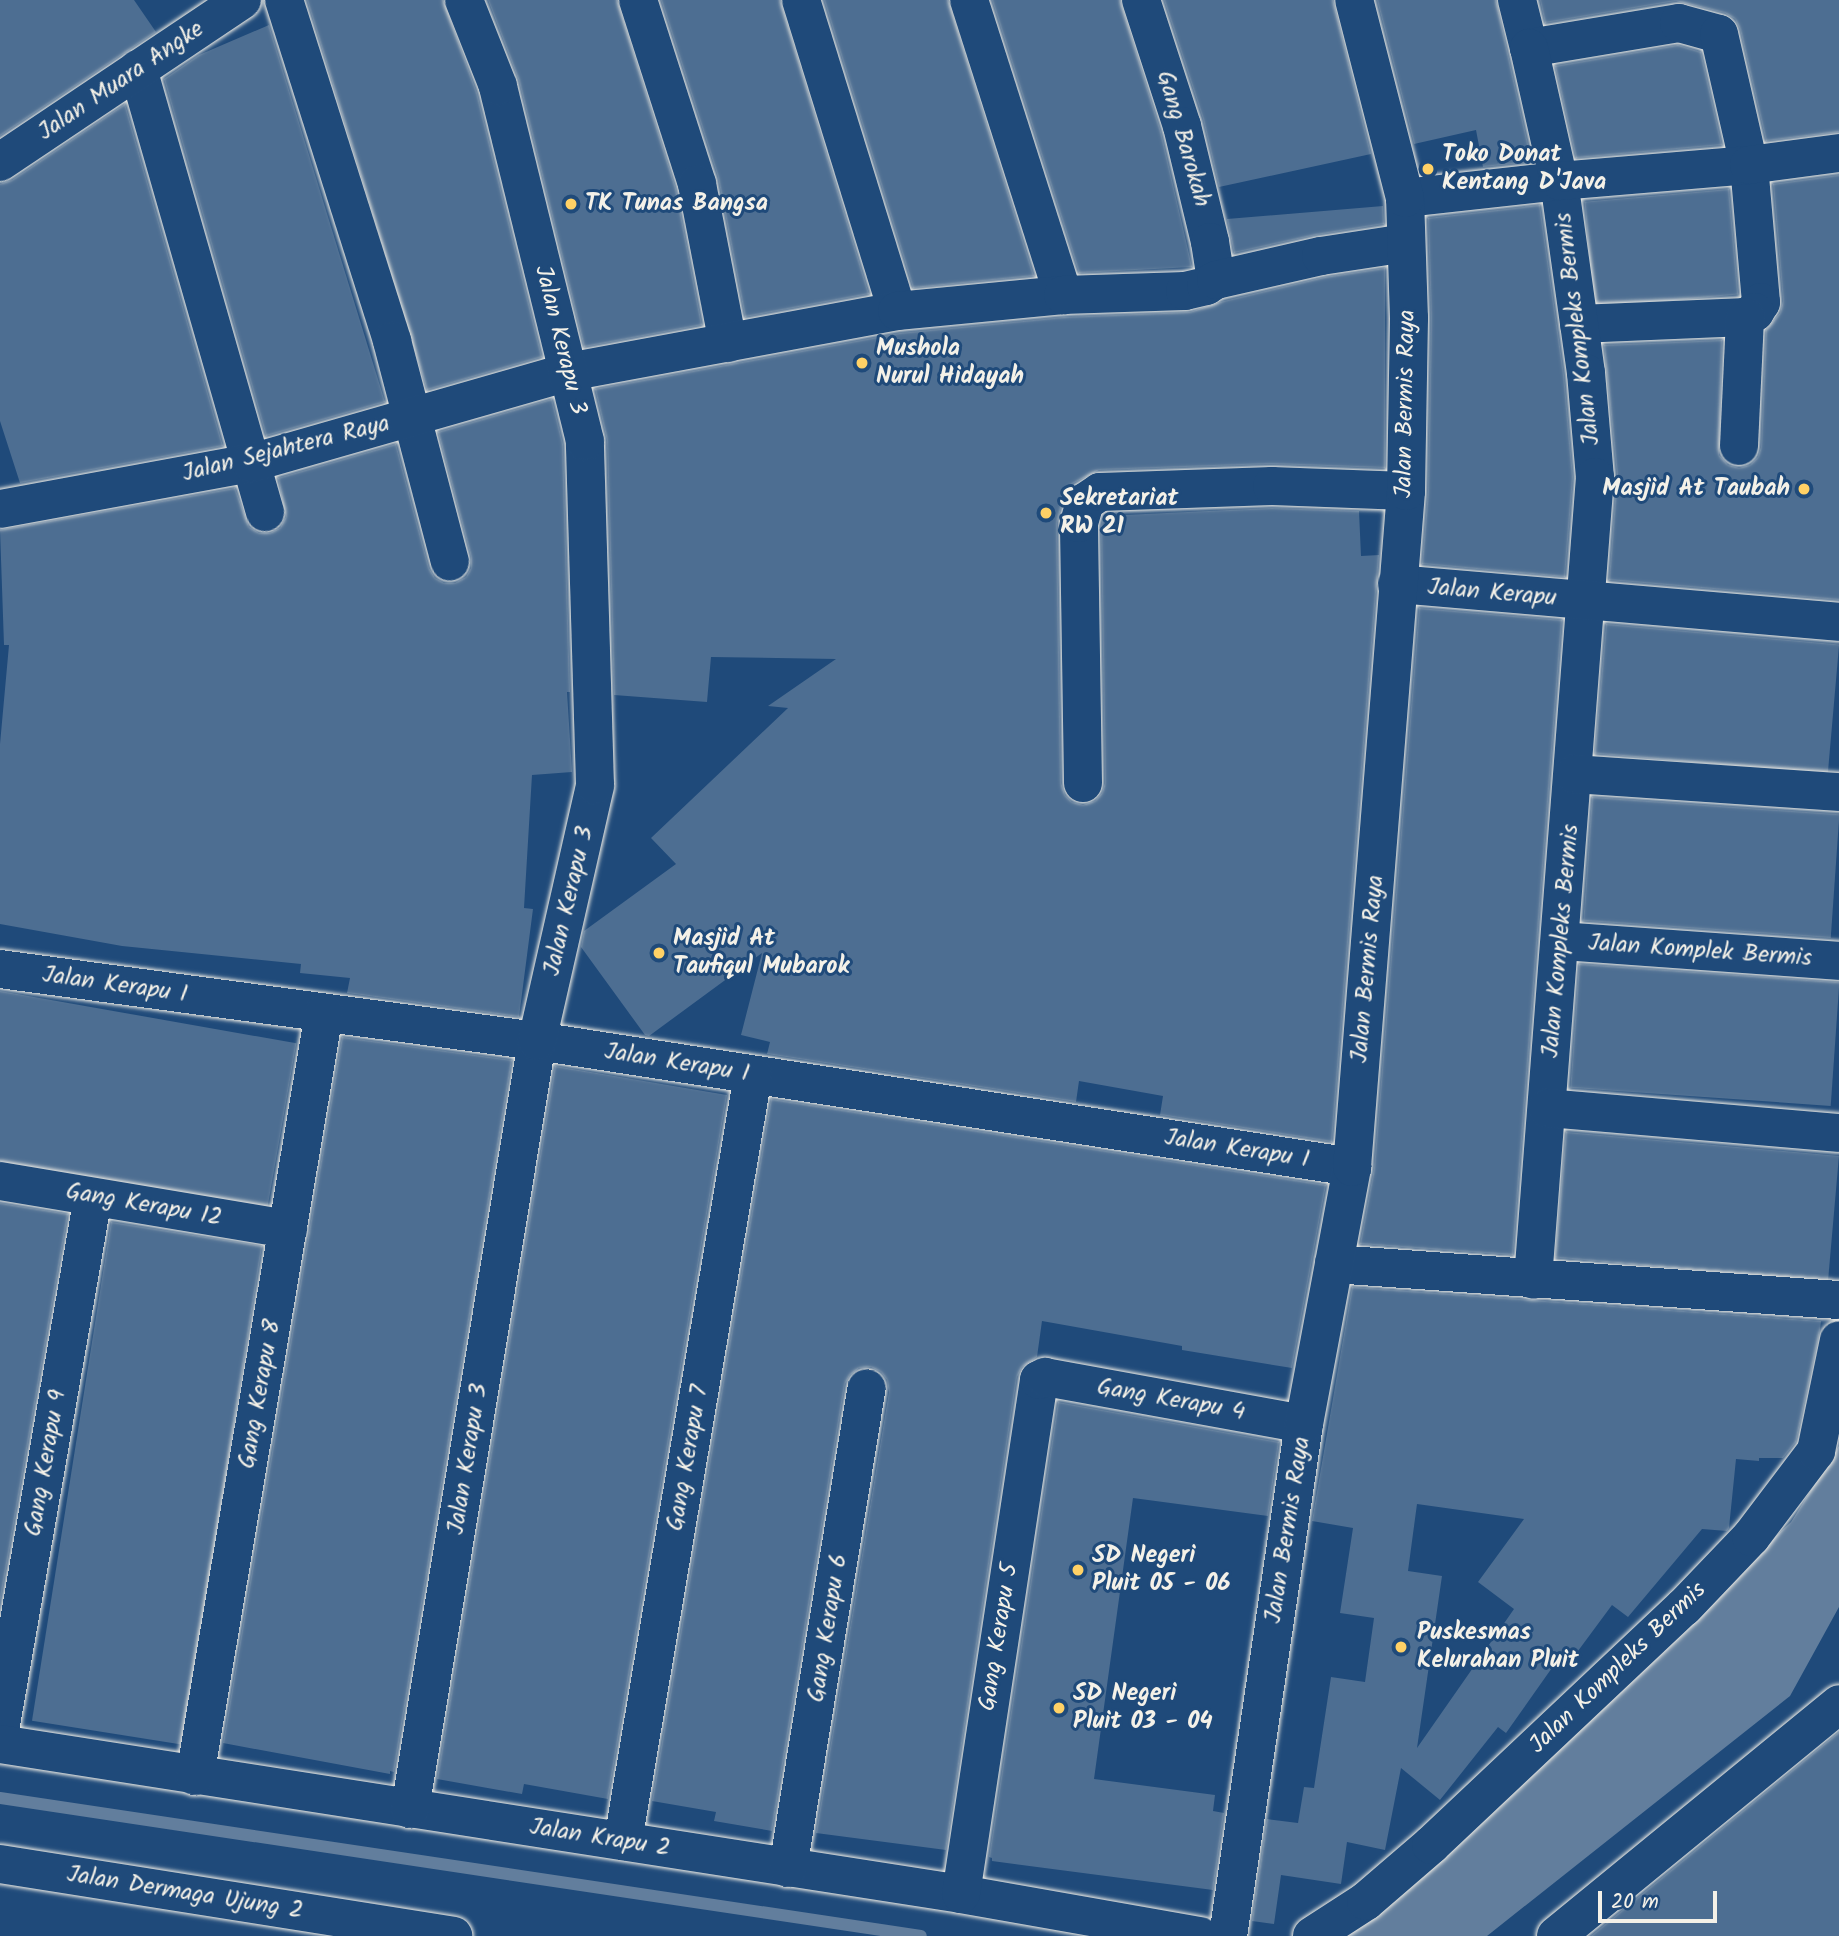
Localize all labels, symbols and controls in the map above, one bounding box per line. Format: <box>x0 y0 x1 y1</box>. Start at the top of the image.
street label: Jalan Muara Angke <box>33 15 209 147</box>
street label: Gang Barokah <box>1150 68 1216 210</box>
place label: Toko Donat Kentang D'Java <box>1442 141 1606 197</box>
marker: Toko Donat Kentang D'Java <box>1420 161 1436 177</box>
place label: TK Tunas Bangsa <box>585 190 768 218</box>
marker: TK Tunas Bangsa <box>563 196 579 212</box>
street label: Jalan Kompleks Bermis <box>1549 211 1607 447</box>
street label: Jalan Kerapu 3 <box>528 262 592 418</box>
street label: Jalan Bermis Raya <box>1390 310 1422 498</box>
place label: Mushola Nurul Hidayah <box>876 335 1024 391</box>
marker: Mushola Nurul Hidayah <box>854 355 870 371</box>
street label: Jalan Sejahtera Raya <box>179 409 393 489</box>
place label: Masjid At Taubah <box>1602 475 1790 503</box>
marker: Masjid At Taubah <box>1796 481 1812 497</box>
place label: Sekretariat RW 21 <box>1060 485 1178 541</box>
marker: Sekretariat RW 21 <box>1038 505 1054 521</box>
street label: Jalan Kerapu <box>1426 573 1558 613</box>
street label: Jalan Kerapu 3 <box>538 823 600 979</box>
street label: Jalan Kompleks Bermis <box>1536 823 1586 1059</box>
street label: Jalan Bermis Raya <box>1345 874 1391 1064</box>
place label: Masjid At Taufiqul Mubarok <box>673 925 849 981</box>
street label: Jalan Komplek Bermis <box>1587 929 1813 973</box>
marker: Masjid At Taufiqul Mubarok <box>651 945 667 961</box>
street label: Jalan Kerapu I <box>41 961 189 1009</box>
street label: Jalan Kerapu I <box>602 1037 752 1089</box>
street label: Jalan Kerapu I <box>1162 1123 1312 1175</box>
street label: Gang Kerapu 12 <box>64 1177 224 1233</box>
street label: Gang Kerapu 8 <box>233 1317 287 1471</box>
street label: Gang Kerapu 4 <box>1095 1373 1247 1427</box>
street label: Jalan Kerapu 3 <box>442 1381 494 1537</box>
street label: Gang Kerapu 7 <box>661 1383 715 1533</box>
street label: Gang Kerapu 9 <box>19 1387 73 1539</box>
street label: Jalan Bermis Raya <box>1259 1435 1317 1625</box>
place label: SD Negeri Pluit 05 - 06 <box>1092 1542 1231 1598</box>
street label: Gang Kerapu 6 <box>802 1552 854 1704</box>
street label: Gang Kerapu 5 <box>973 1561 1025 1713</box>
marker: SD Negeri Pluit 05 - 06 <box>1070 1562 1086 1578</box>
street label: Jalan Kompleks Bermis <box>1524 1576 1712 1760</box>
place label: Puskesmas Kelurahan Pluit <box>1417 1619 1579 1675</box>
marker: Puskesmas Kelurahan Pluit <box>1391 1637 1411 1657</box>
place label: SD Negeri Pluit 03 - 04 <box>1073 1680 1213 1736</box>
marker: SD Negeri Pluit 03 - 04 <box>1051 1700 1067 1716</box>
street label: Jalan Krapu 2 <box>528 1813 672 1863</box>
street label: Jalan Dermaga Ujung 2 <box>65 1860 305 1926</box>
scale bar <box>1601 1876 1720 1920</box>
text: 20 m <box>1611 1886 1659 1919</box>

